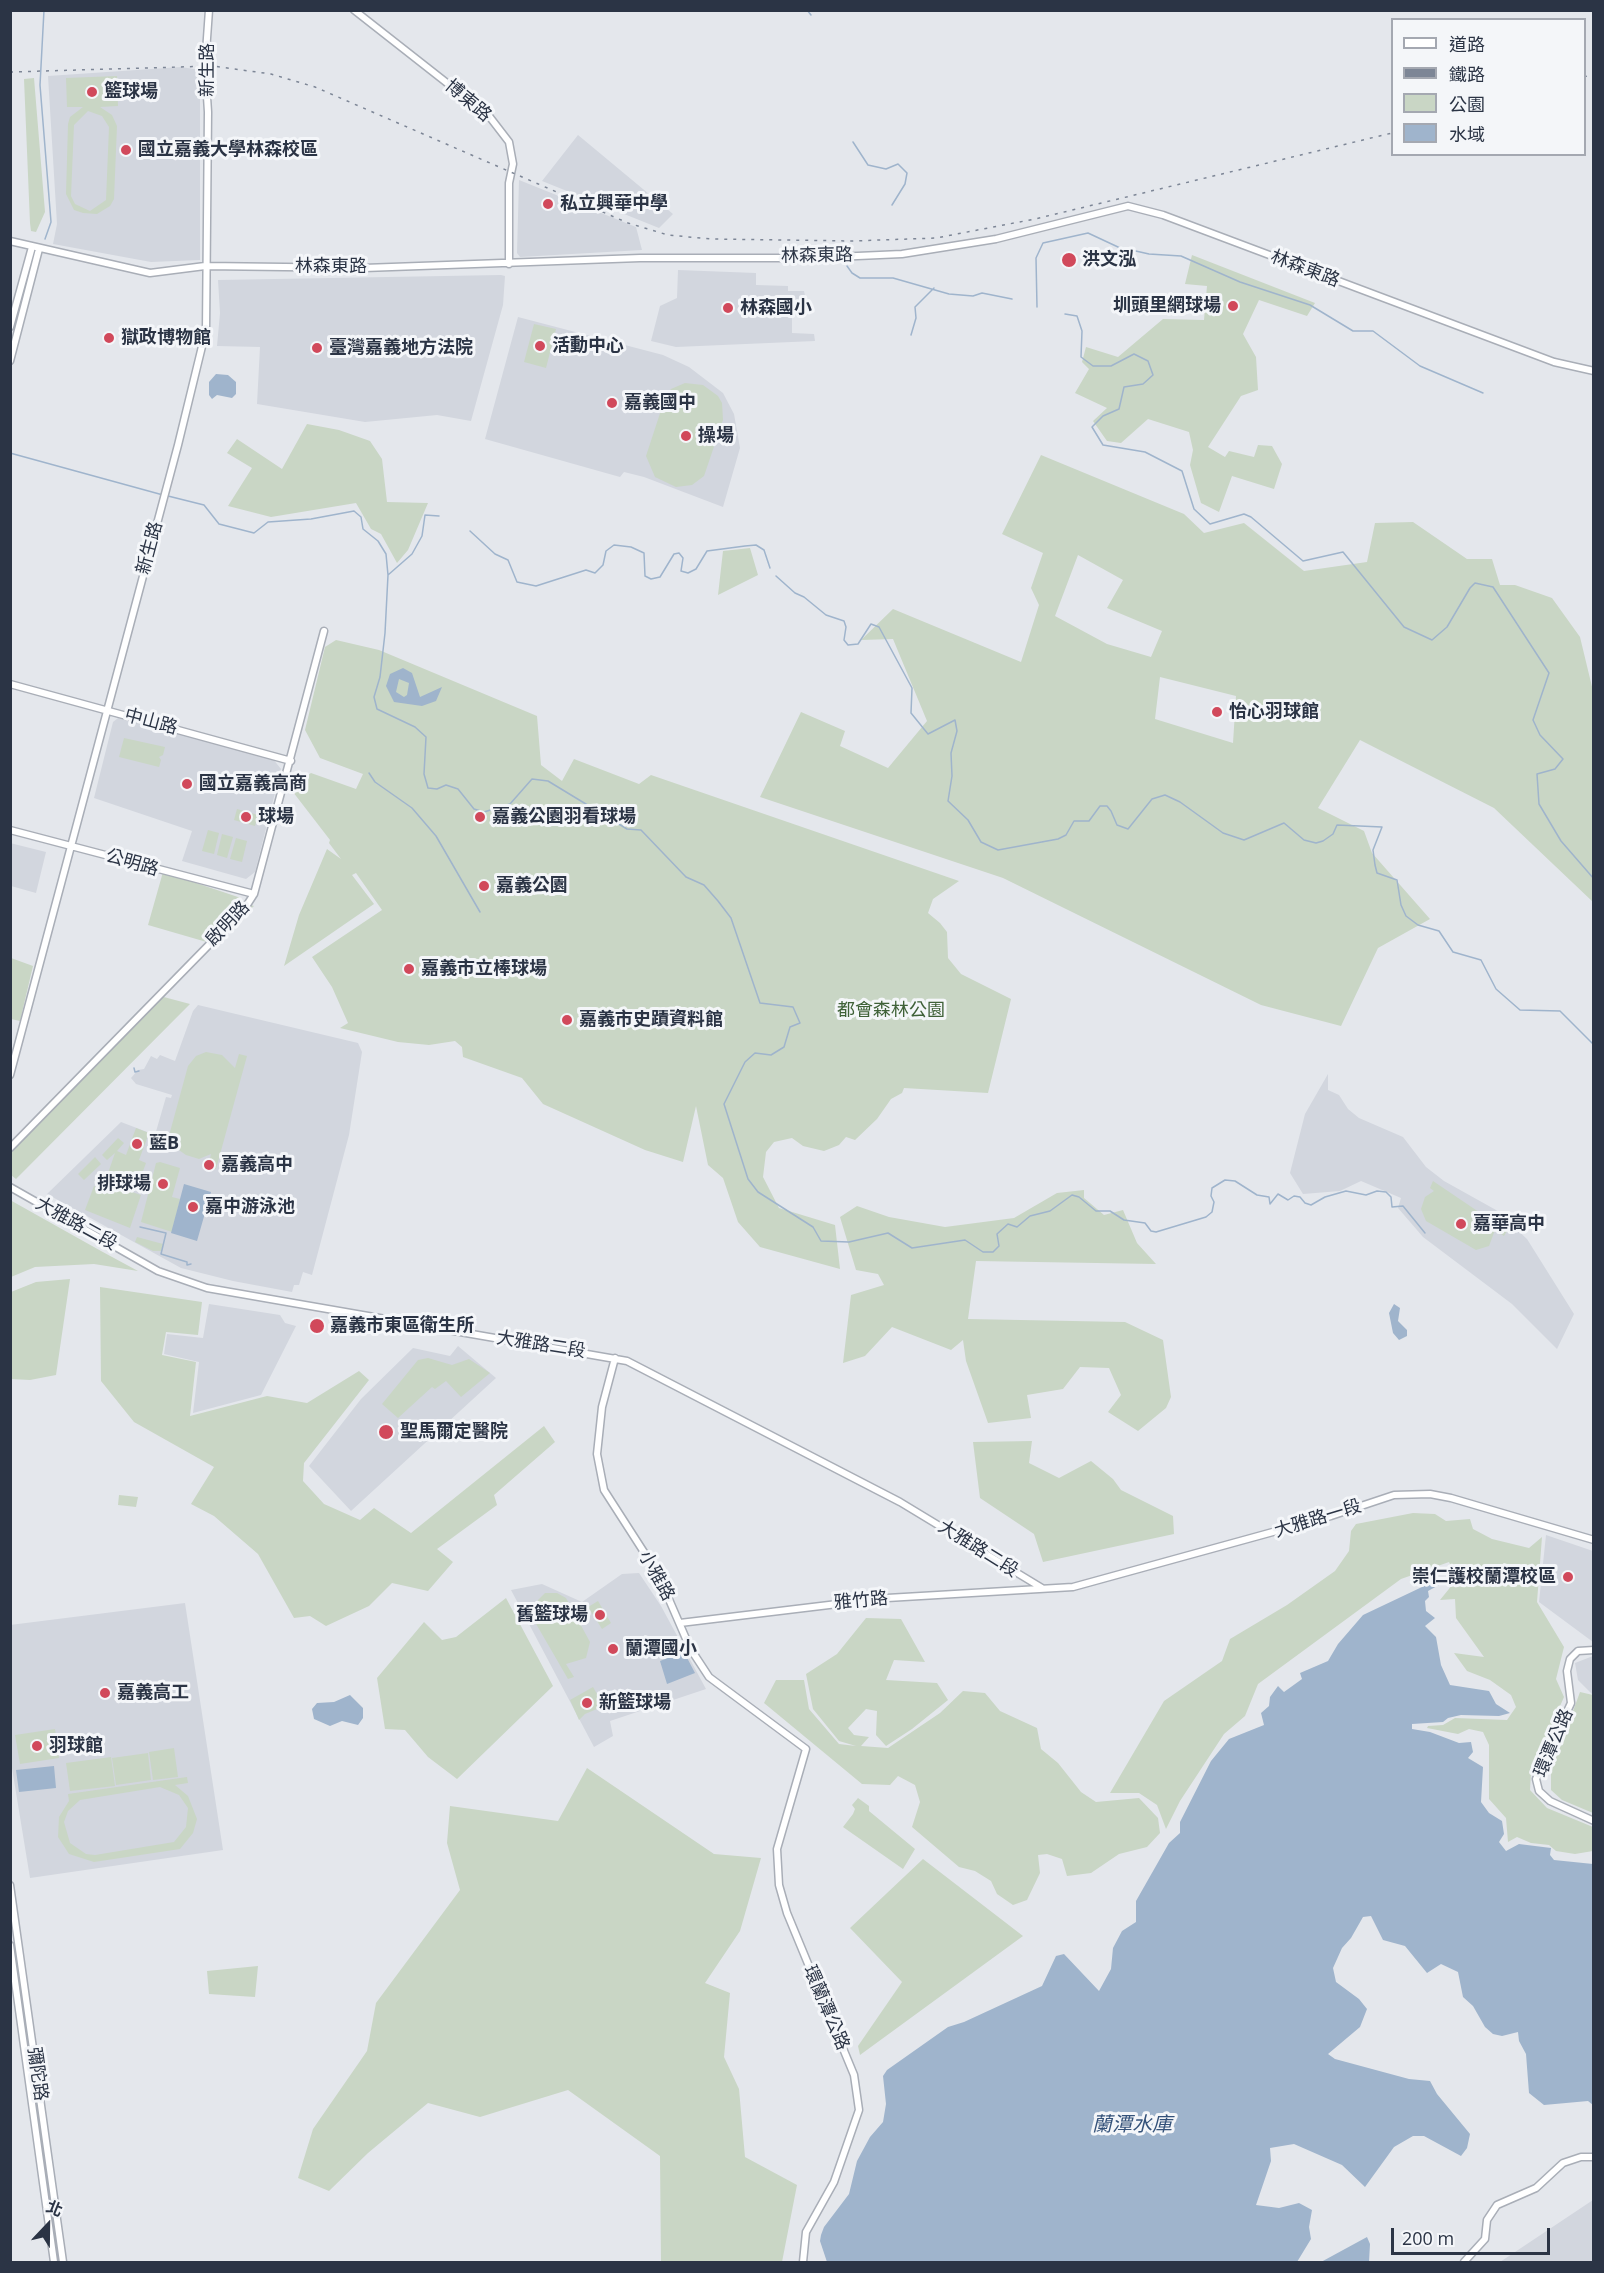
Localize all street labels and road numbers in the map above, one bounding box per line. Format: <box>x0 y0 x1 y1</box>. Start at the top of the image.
street label: 新生路 <box>197 43 219 97</box>
street label: 博東路 <box>440 75 496 127</box>
street label: 林森東路 <box>781 245 853 267</box>
street label: 林森東路 <box>1268 246 1342 292</box>
street label: 林森東路 <box>295 256 367 278</box>
street label: 新生路 <box>133 519 167 577</box>
street label: 中山路 <box>122 705 180 739</box>
street label: 公明路 <box>103 845 161 881</box>
street label: 啟明路 <box>202 897 254 951</box>
street label: 大雅路二段 <box>31 1193 121 1255</box>
street label: 大雅路二段 <box>495 1327 587 1363</box>
street label: 大雅路一段 <box>1272 1496 1364 1542</box>
street label: 大雅路二段 <box>934 1516 1022 1582</box>
street label: 小雅路 <box>633 1547 679 1605</box>
street label: 雅竹路 <box>833 1588 889 1614</box>
street label: 環潭公路 <box>1530 1706 1578 1780</box>
street label: 環蘭潭公路 <box>798 1962 854 2054</box>
street label: 彌陀路 <box>23 2046 51 2102</box>

